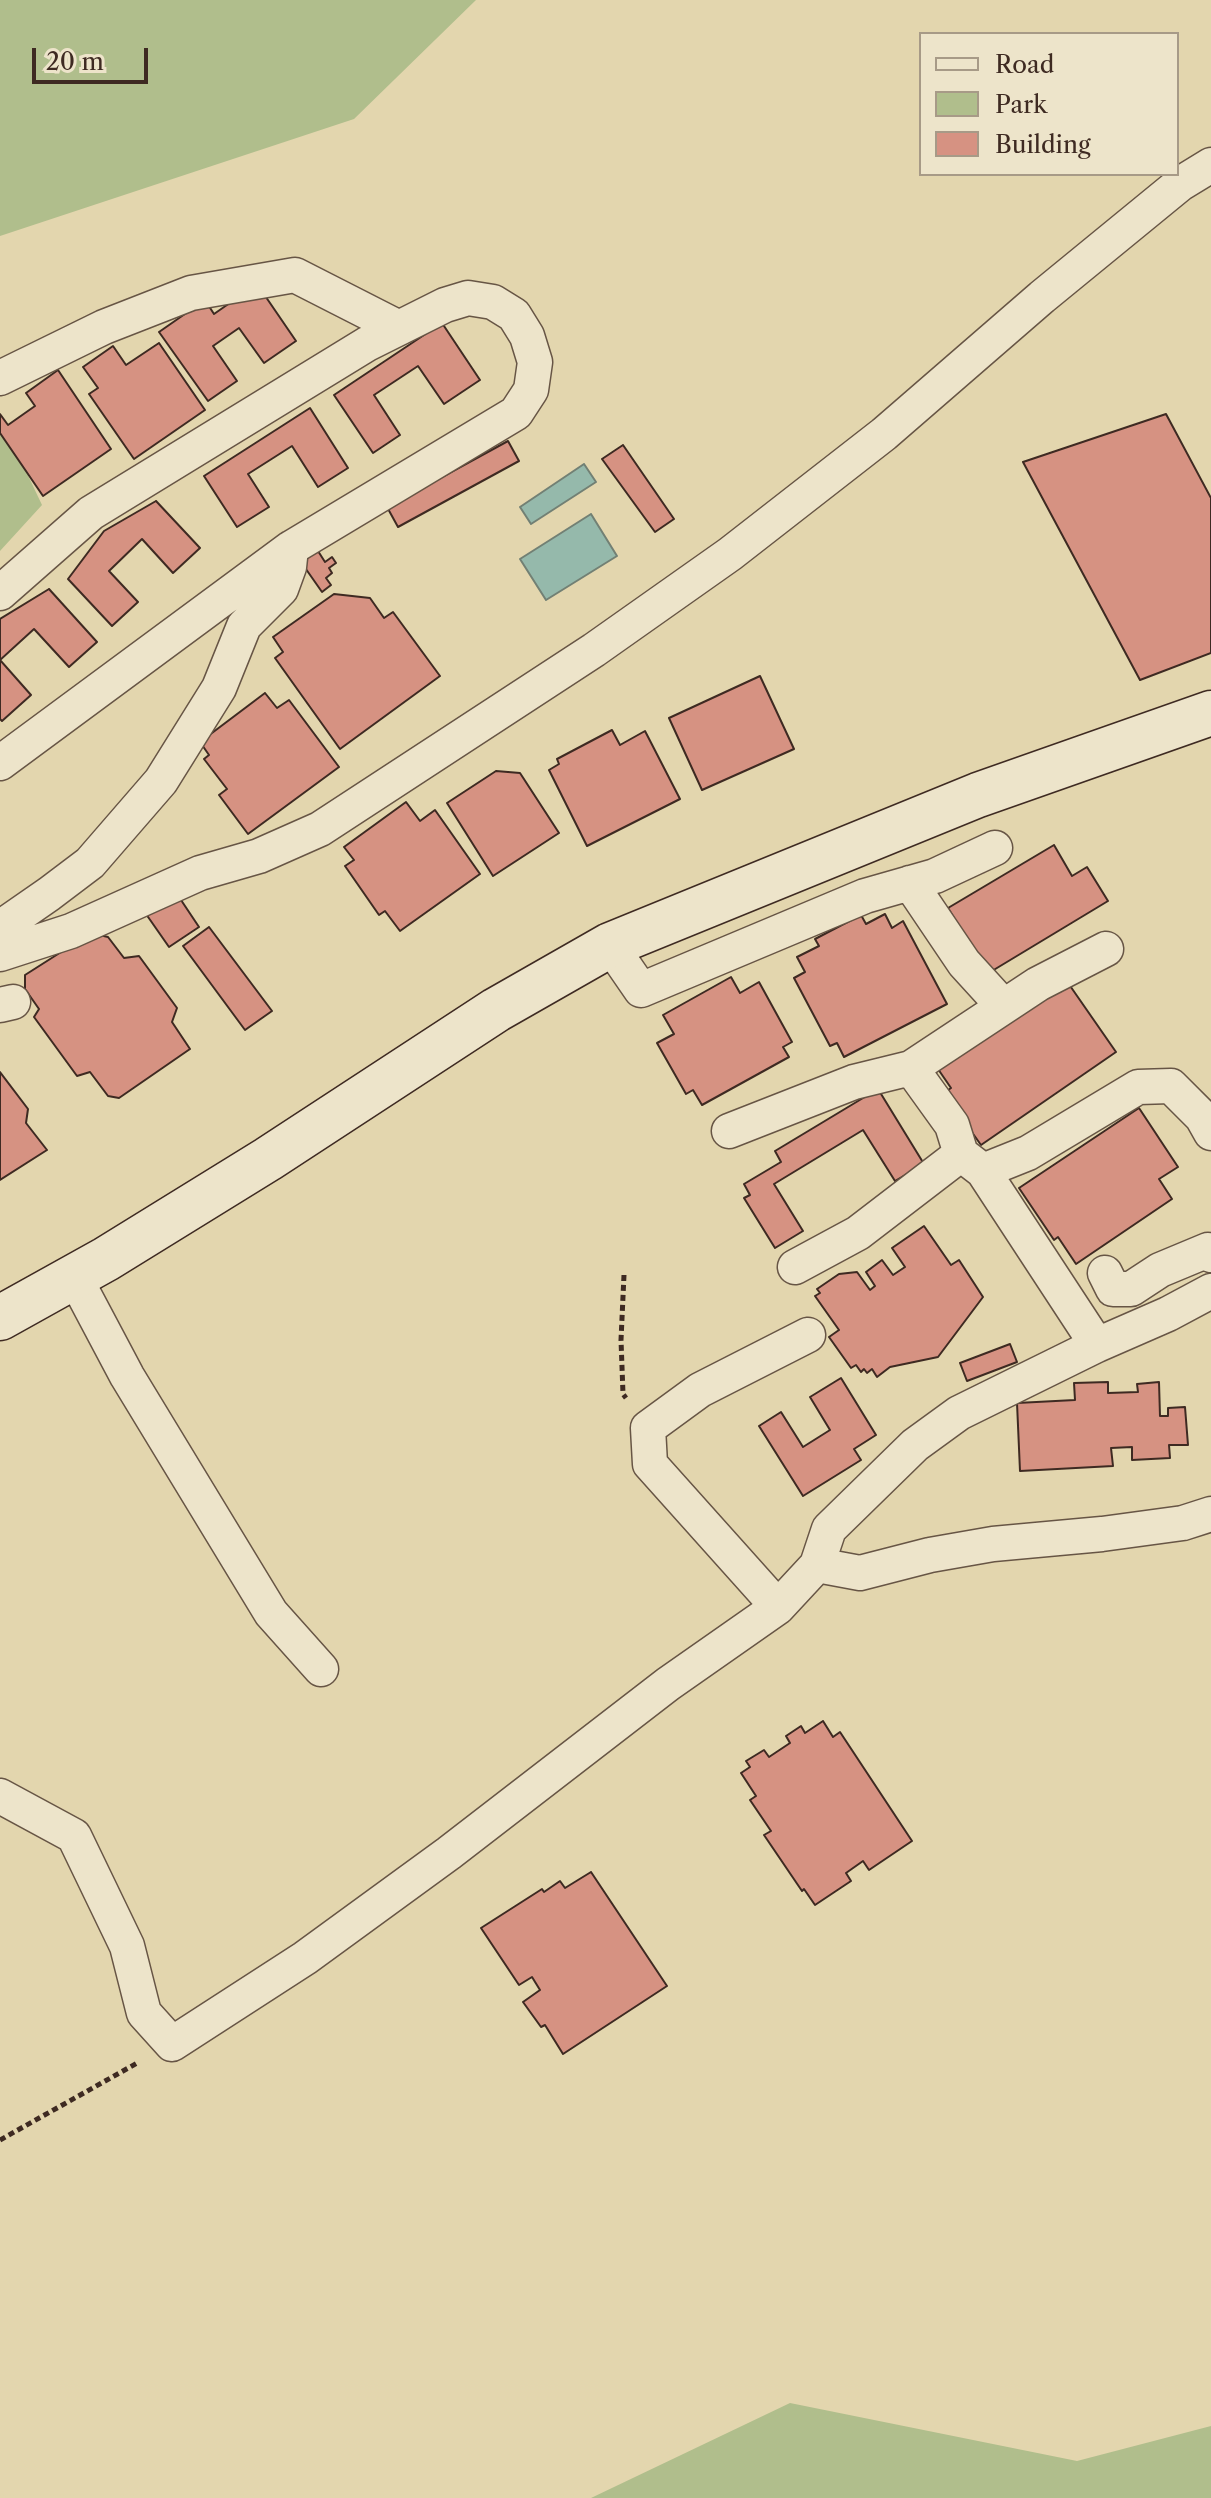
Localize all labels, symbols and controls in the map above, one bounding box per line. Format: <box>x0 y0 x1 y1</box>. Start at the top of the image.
scale bar <box>36 32 152 82</box>
legend <box>919 32 1179 176</box>
text: 20 m <box>46 47 104 76</box>
text: Road <box>995 50 1054 79</box>
text: Park <box>995 90 1047 119</box>
text: Building <box>995 130 1091 159</box>

